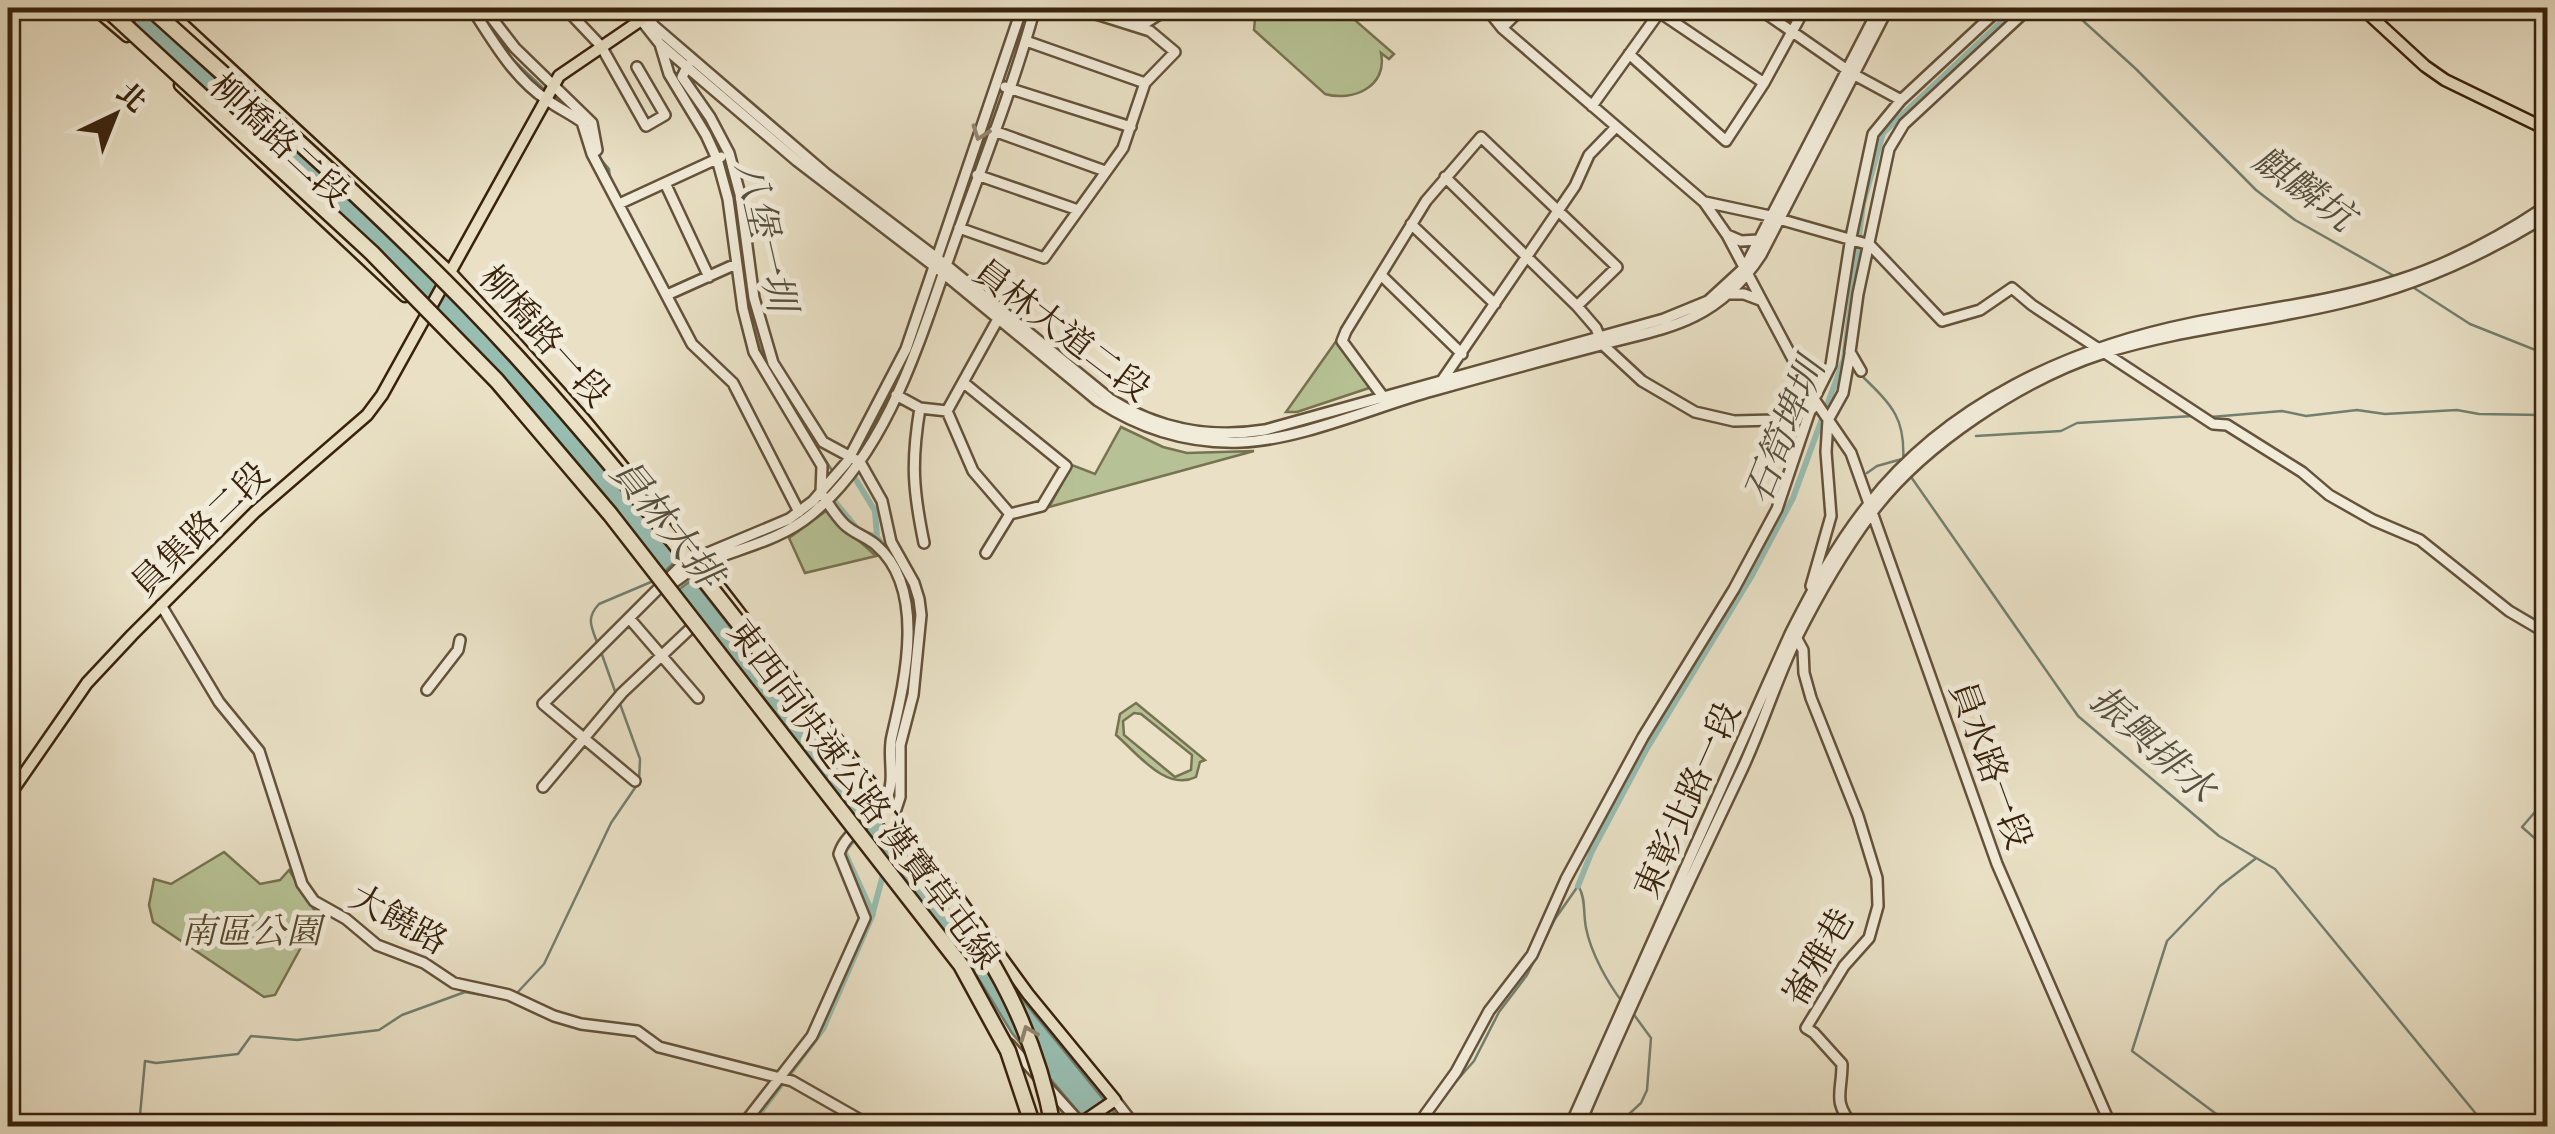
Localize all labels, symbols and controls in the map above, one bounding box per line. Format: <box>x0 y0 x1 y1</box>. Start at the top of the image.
north arrow <box>65 65 165 165</box>
street label: 柳橋路二段 <box>198 65 358 219</box>
text: 北 <box>107 75 154 122</box>
one-way arrow <box>972 124 992 141</box>
water label: 麒麟坑 <box>2240 136 2368 249</box>
water label: 八堡一圳 <box>720 157 807 323</box>
street label: 員林大道二段 <box>962 250 1159 415</box>
street label: 柳橋路一段 <box>466 257 619 419</box>
water label: 石筍埤圳 <box>1734 346 1843 513</box>
water label: 員林大排 <box>596 449 736 605</box>
street label: 員集路二段 <box>122 453 282 609</box>
street label: 東西向快速公路 漢寶草屯線 <box>714 611 1009 981</box>
street label: 員水路一段 <box>1936 676 2041 856</box>
water label: 振興排水 <box>2076 676 2228 820</box>
street label: 東彰北路一段 <box>1625 696 1754 907</box>
street label: 大饒路 <box>340 875 455 968</box>
street label: 崙雅巷 <box>1774 901 1868 1016</box>
park label: 南區公園 <box>181 910 326 958</box>
one-way arrow <box>1019 1025 1039 1042</box>

